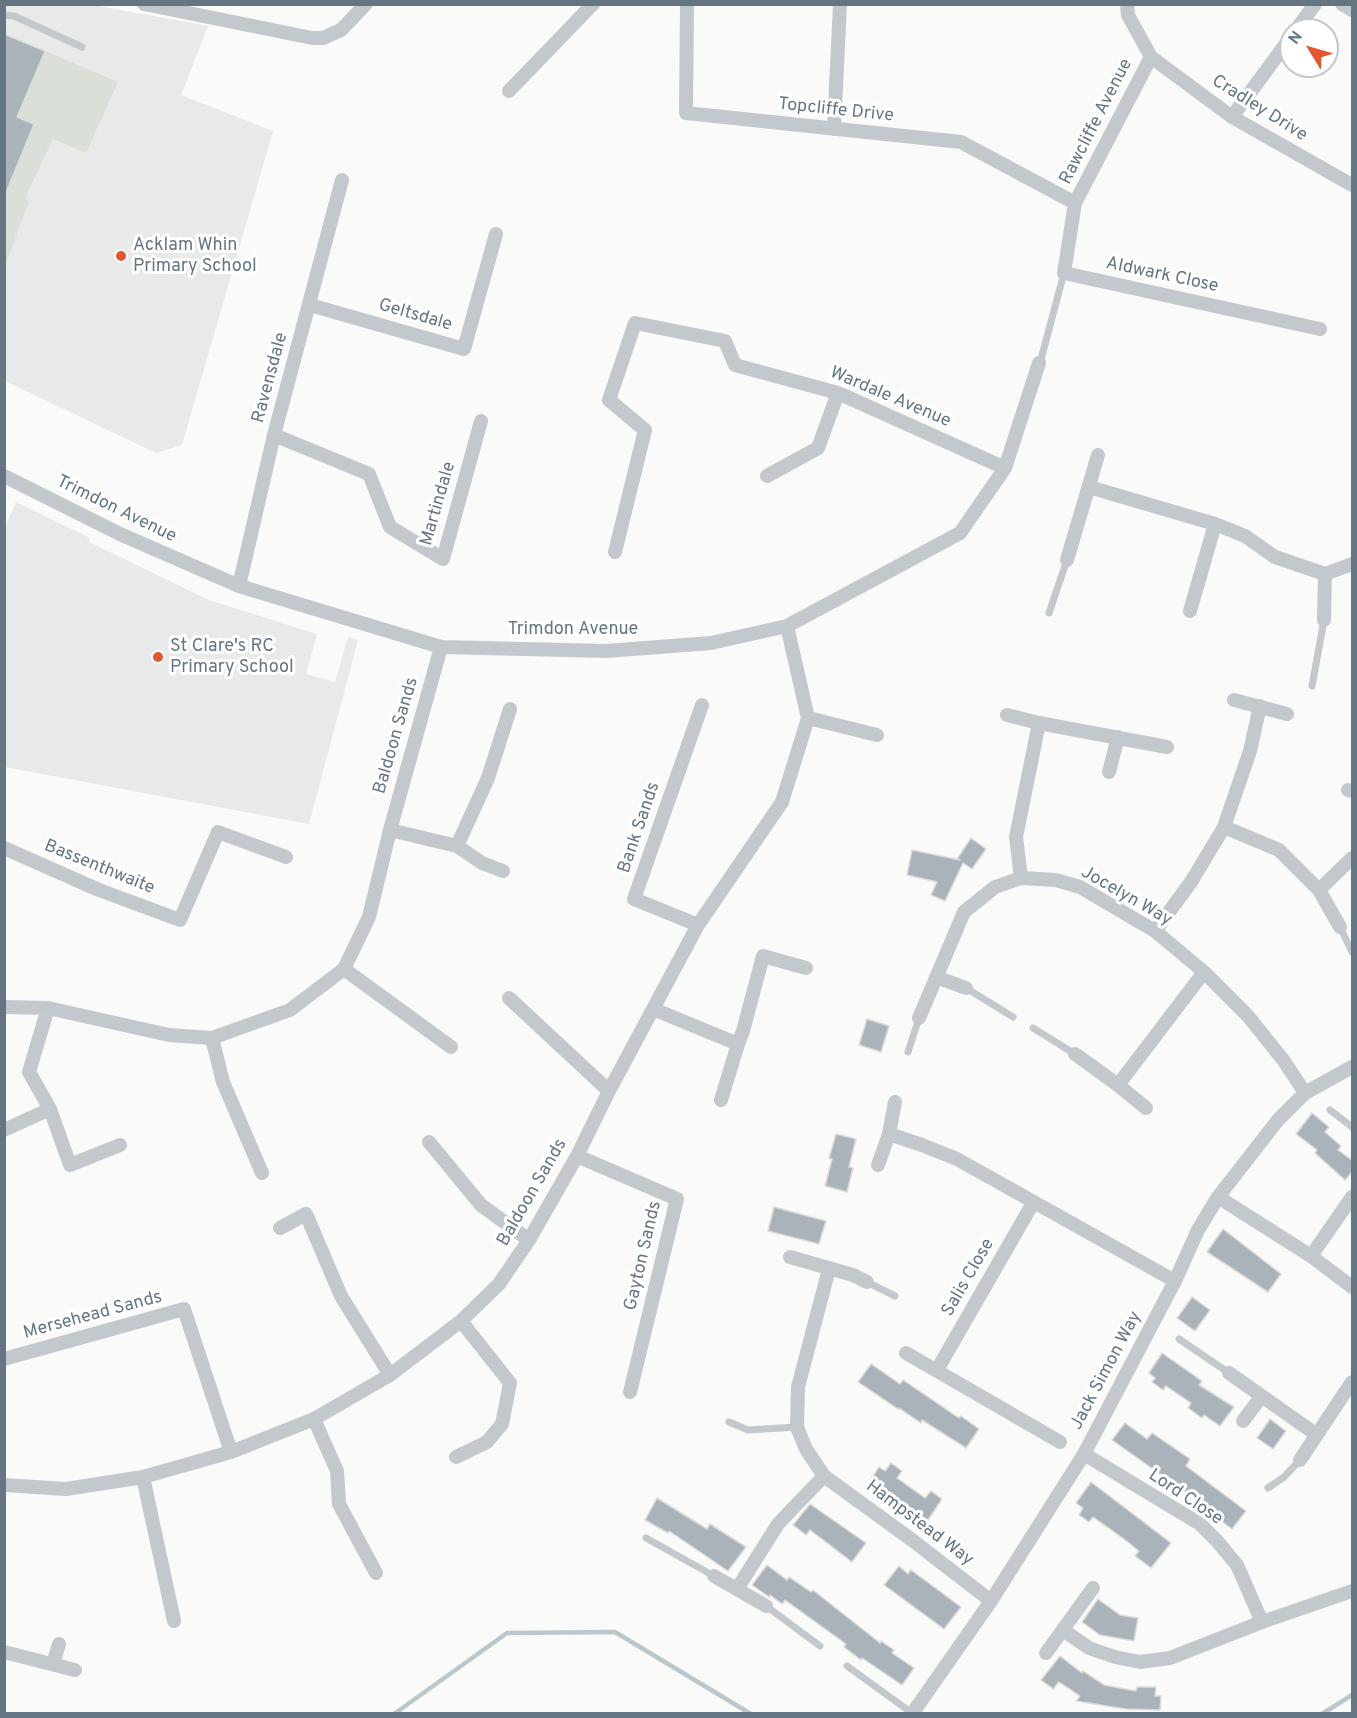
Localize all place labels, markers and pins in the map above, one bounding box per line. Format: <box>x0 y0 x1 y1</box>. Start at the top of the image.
place label: Acklam Whin Primary School <box>133 235 257 278</box>
marker: Acklam Whin Primary School <box>114 249 128 263</box>
place label: St Clare's RC Primary School <box>170 636 294 678</box>
marker: St Clare's RC Primary School <box>151 650 165 664</box>

